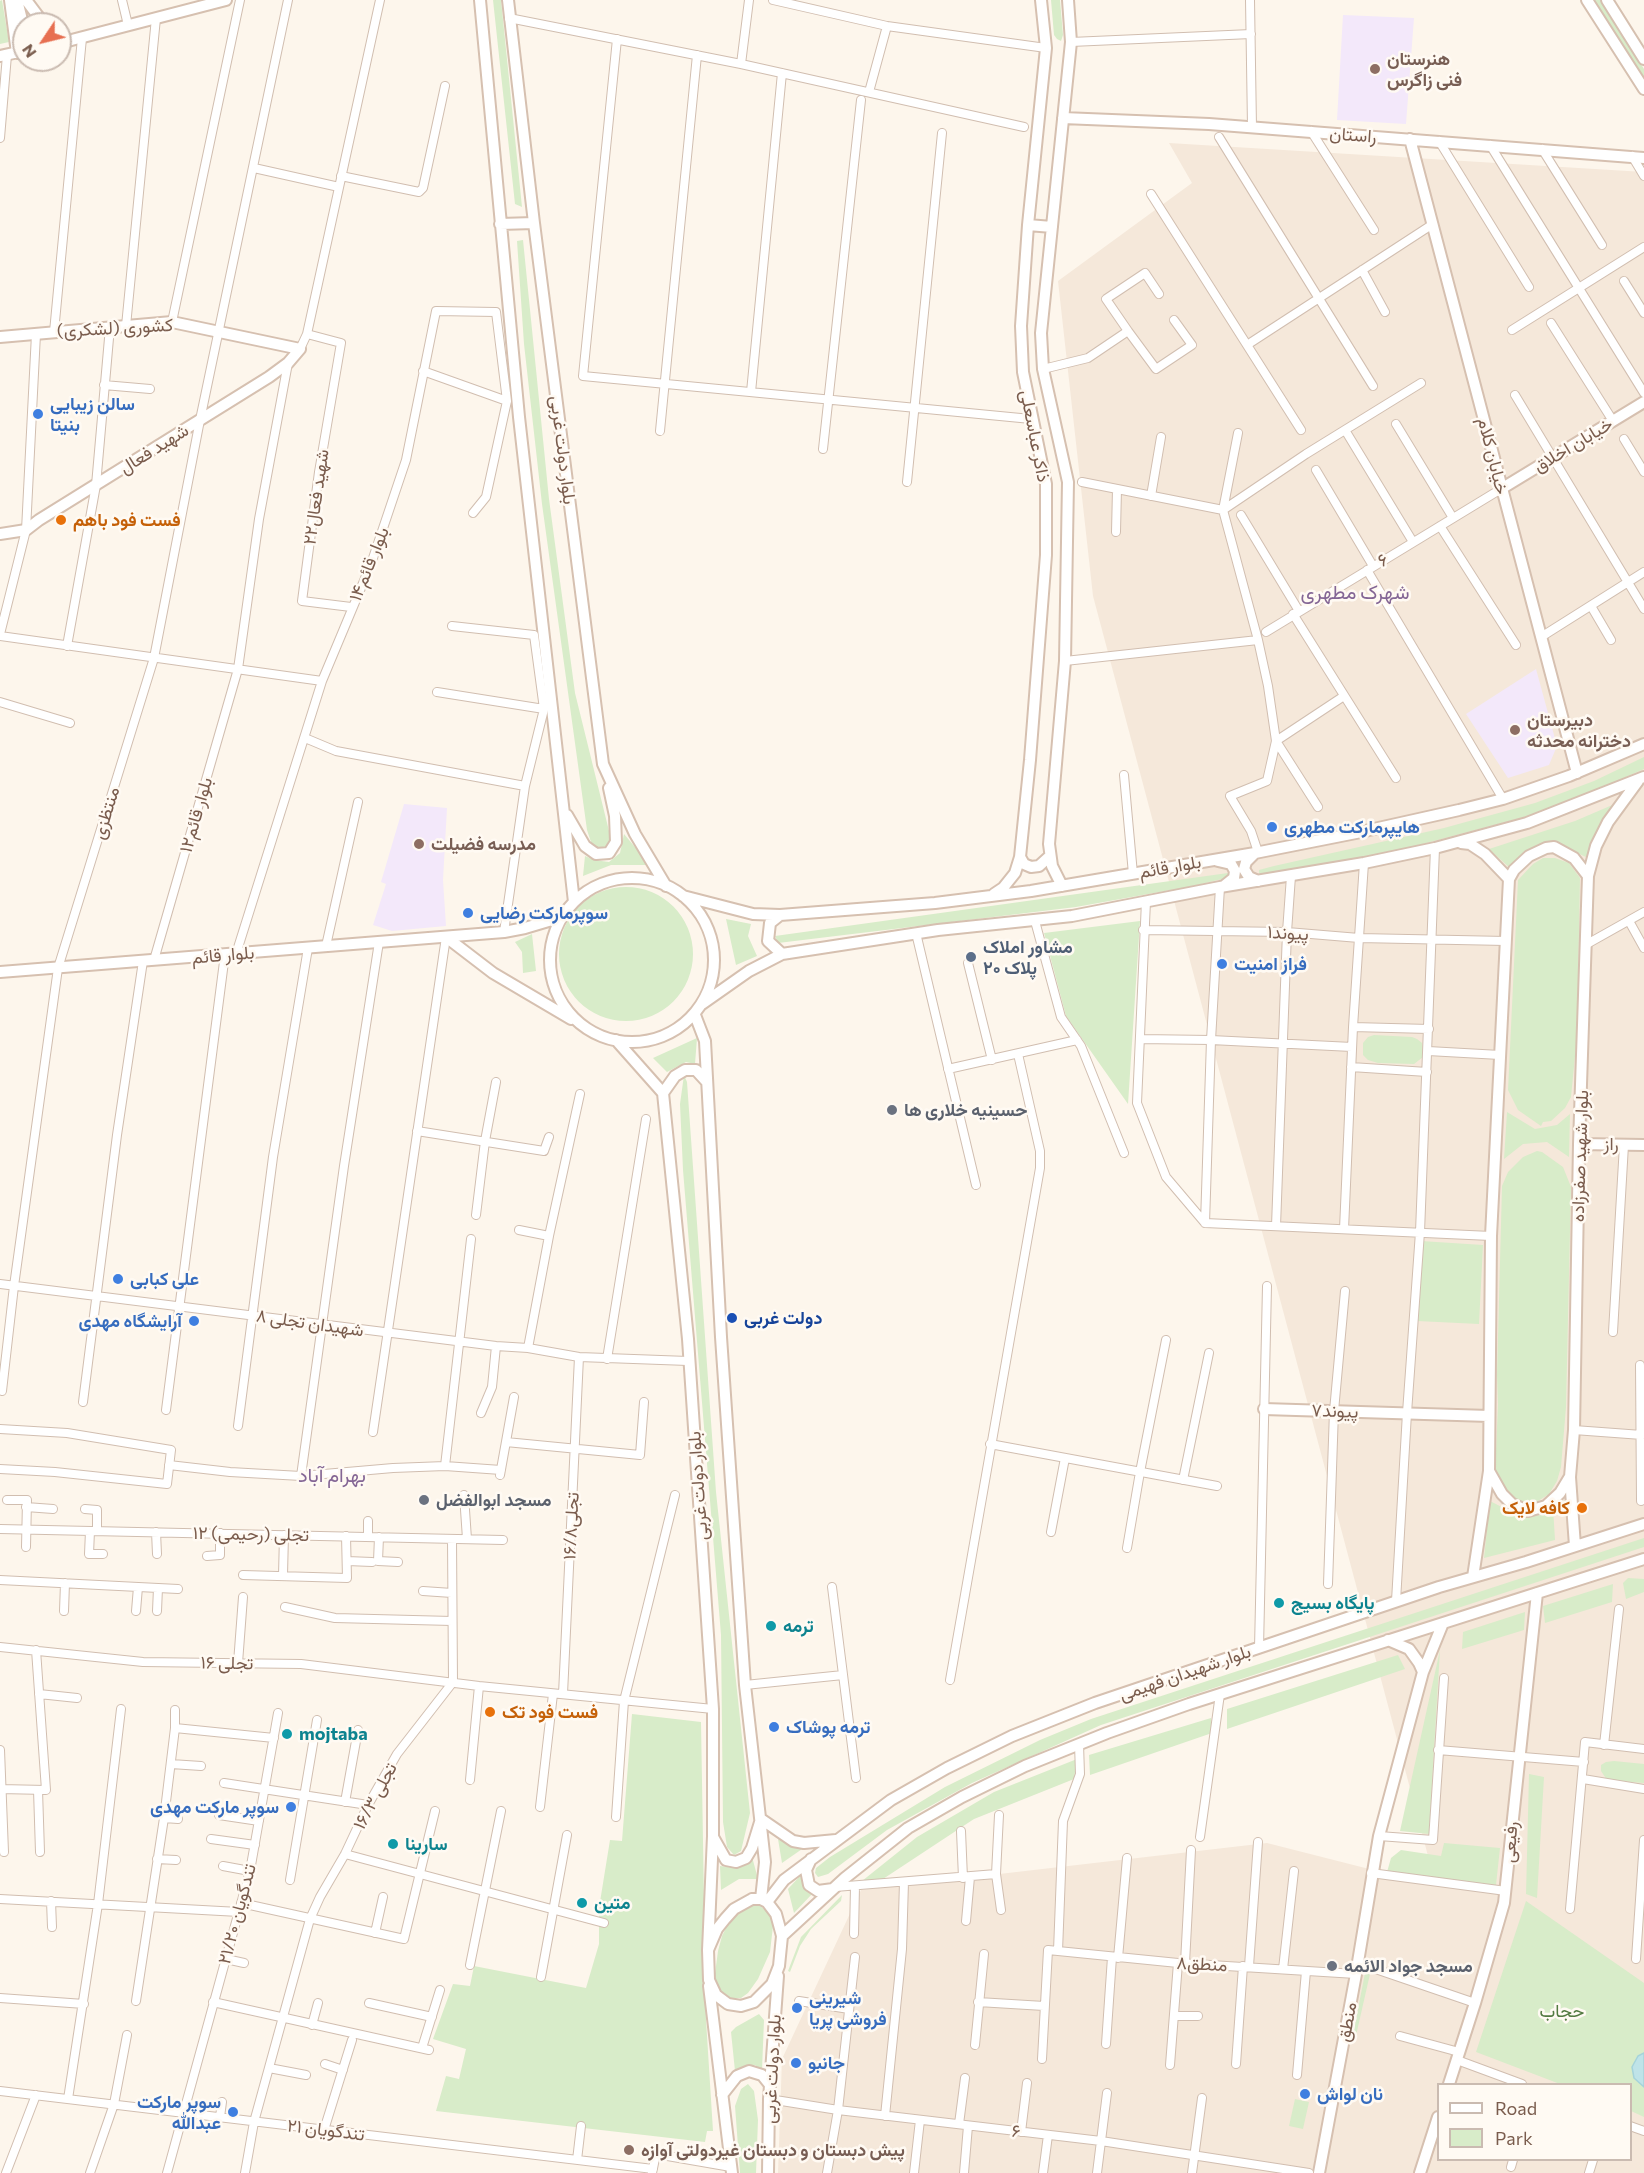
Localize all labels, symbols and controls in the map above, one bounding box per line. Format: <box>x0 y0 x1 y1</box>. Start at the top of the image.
north arrow <box>12 12 72 72</box>
text: N <box>17 41 40 62</box>
place label: هنرستان فنی زاگرس <box>1387 48 1462 90</box>
marker: هنرستان فنی زاگرس <box>1368 62 1382 76</box>
street label: راستان <box>1329 123 1377 147</box>
street label: کشوری (لشکری) <box>56 314 174 342</box>
street label: ذاکر عباسعلی <box>1015 388 1055 484</box>
place label: سالن زیبایی بنیتا <box>50 393 135 436</box>
street label: بلوار دولت غربی <box>546 394 580 506</box>
marker: سالن زیبایی بنیتا <box>31 407 45 421</box>
street label: خیابان اخلاق <box>1530 413 1616 477</box>
street label: خیابان کلام <box>1473 415 1513 497</box>
street label: شهید فعال <box>115 419 193 479</box>
street label: شهید فعال۲۲ <box>299 448 333 546</box>
place label: فست فود باهم <box>73 509 181 531</box>
marker: فست فود باهم <box>54 513 68 527</box>
street label: بلوار قائم۱۴ <box>344 524 394 604</box>
street label: ۶ <box>1374 548 1392 572</box>
district label: شهرک مطهری <box>1301 580 1409 604</box>
place label: دبیرستان دخترانه محدثه <box>1527 709 1631 752</box>
marker: دبیرستان دخترانه محدثه <box>1508 723 1522 737</box>
street label: بلوار قائم۱۲ <box>175 775 217 855</box>
street label: منتظزی <box>88 784 124 842</box>
place label: هایپرمارکت مطهری <box>1284 816 1420 838</box>
marker: هایپرمارکت مطهری <box>1265 820 1279 834</box>
place label: مدرسه فضیلت <box>431 833 536 855</box>
marker: مدرسه فضیلت <box>412 837 426 851</box>
street label: بلوار قائم <box>1137 851 1203 883</box>
place label: سوپرمارکت رضایی <box>480 902 608 924</box>
marker: سوپرمارکت رضایی <box>461 906 475 920</box>
street label: پیوند۱ <box>1267 921 1309 945</box>
place label: مشاور املاک پلاک ۲۰ <box>983 936 1073 978</box>
street label: بلوار قائم <box>191 942 255 968</box>
marker: مشاور املاک پلاک ۲۰ <box>964 950 978 964</box>
place label: فراز امنیت <box>1234 953 1307 975</box>
marker: فراز امنیت <box>1215 957 1229 971</box>
street label: بلوار شهید صفرزاده <box>1567 1090 1593 1222</box>
place label: حسینیه خلاری ها <box>904 1099 1027 1121</box>
marker: حسینیه خلاری ها <box>885 1103 899 1117</box>
street label: راز <box>1603 1133 1619 1155</box>
place label: علی کبابی <box>130 1268 199 1290</box>
marker: علی کبابی <box>111 1272 125 1286</box>
street label: شهیدان تجلی ۸ <box>255 1305 365 1341</box>
place label: دولت غربی <box>744 1307 822 1329</box>
place label: آرایشگاه مهدی <box>79 1310 182 1332</box>
marker: دولت غربی <box>725 1311 739 1325</box>
marker: آرایشگاه مهدی <box>187 1314 201 1328</box>
street label: پیوند۷ <box>1311 1399 1359 1423</box>
street label: بلوار دولت غربی <box>683 1431 713 1541</box>
district label: بهرام آباد <box>298 1463 366 1487</box>
place label: مسجد ابوالفضل <box>436 1489 551 1511</box>
street label: تجلی۱۶/۸ <box>558 1492 584 1560</box>
marker: مسجد ابوالفضل <box>417 1493 431 1507</box>
place label: کافه لایک <box>1502 1497 1570 1519</box>
marker: کافه لایک <box>1575 1501 1589 1515</box>
street label: ۱۲ تجلی (رحیمی) <box>193 1522 309 1546</box>
place label: پایگاه بسیج <box>1291 1592 1375 1614</box>
marker: پایگاه بسیج <box>1272 1596 1286 1610</box>
place label: ترمه <box>783 1615 814 1637</box>
marker: ترمه <box>764 1619 778 1633</box>
street label: بلوار شهیدان فهیمی <box>1116 1640 1254 1706</box>
street label: ۱۶ تجلی <box>201 1652 253 1674</box>
place label: فست فود تک <box>502 1701 598 1723</box>
marker: فست فود تک <box>483 1705 497 1719</box>
place label: ترمه پوشاک <box>786 1716 871 1738</box>
marker: ترمه پوشاک <box>767 1720 781 1734</box>
place label: mojtaba <box>299 1723 368 1745</box>
marker: mojtaba <box>280 1727 294 1741</box>
street label: ۱۶/۳ تجلی <box>348 1759 402 1833</box>
place label: سوپر مارکت مهدی <box>150 1796 279 1818</box>
marker: سوپر مارکت مهدی <box>284 1800 298 1814</box>
street label: رفیعی <box>1497 1820 1523 1864</box>
place label: سارینا <box>405 1833 448 1855</box>
marker: سارینا <box>386 1837 400 1851</box>
street label: ۲۱/۲۰ تندگویان <box>213 1861 261 1967</box>
place label: متین <box>594 1892 631 1914</box>
marker: متین <box>575 1896 589 1910</box>
street label: منطق۸ <box>1176 1952 1228 1976</box>
place label: مسجد جواد الائمه <box>1344 1955 1473 1977</box>
marker: مسجد جواد الائمه <box>1325 1959 1339 1973</box>
place label: شیرینی فروشی پریا <box>809 1987 887 2030</box>
street label: منطق <box>1333 2000 1361 2044</box>
park label: حجاب <box>1540 2000 1584 2022</box>
marker: شیرینی فروشی پریا <box>790 2001 804 2015</box>
street label: بلوار دولت غربی <box>758 2014 786 2124</box>
place label: جانبو <box>808 2052 845 2074</box>
marker: جانبو <box>789 2056 803 2070</box>
place label: نان لواش <box>1317 2083 1383 2105</box>
legend <box>1437 2083 1632 2161</box>
marker: نان لواش <box>1298 2087 1312 2101</box>
place label: سوپر مارکت عبدالله <box>137 2091 221 2134</box>
text: Road <box>1495 2097 1537 2119</box>
marker: سوپر مارکت عبدالله <box>226 2105 240 2119</box>
street label: ۲۱ تندگویان <box>286 2115 366 2145</box>
street label: ۶ <box>1010 2120 1022 2142</box>
text: Park <box>1495 2127 1533 2149</box>
place label: پیش دبستان و دبستان غیردولتی آوازه <box>641 2139 905 2161</box>
marker: پیش دبستان و دبستان غیردولتی آوازه <box>622 2143 636 2157</box>

